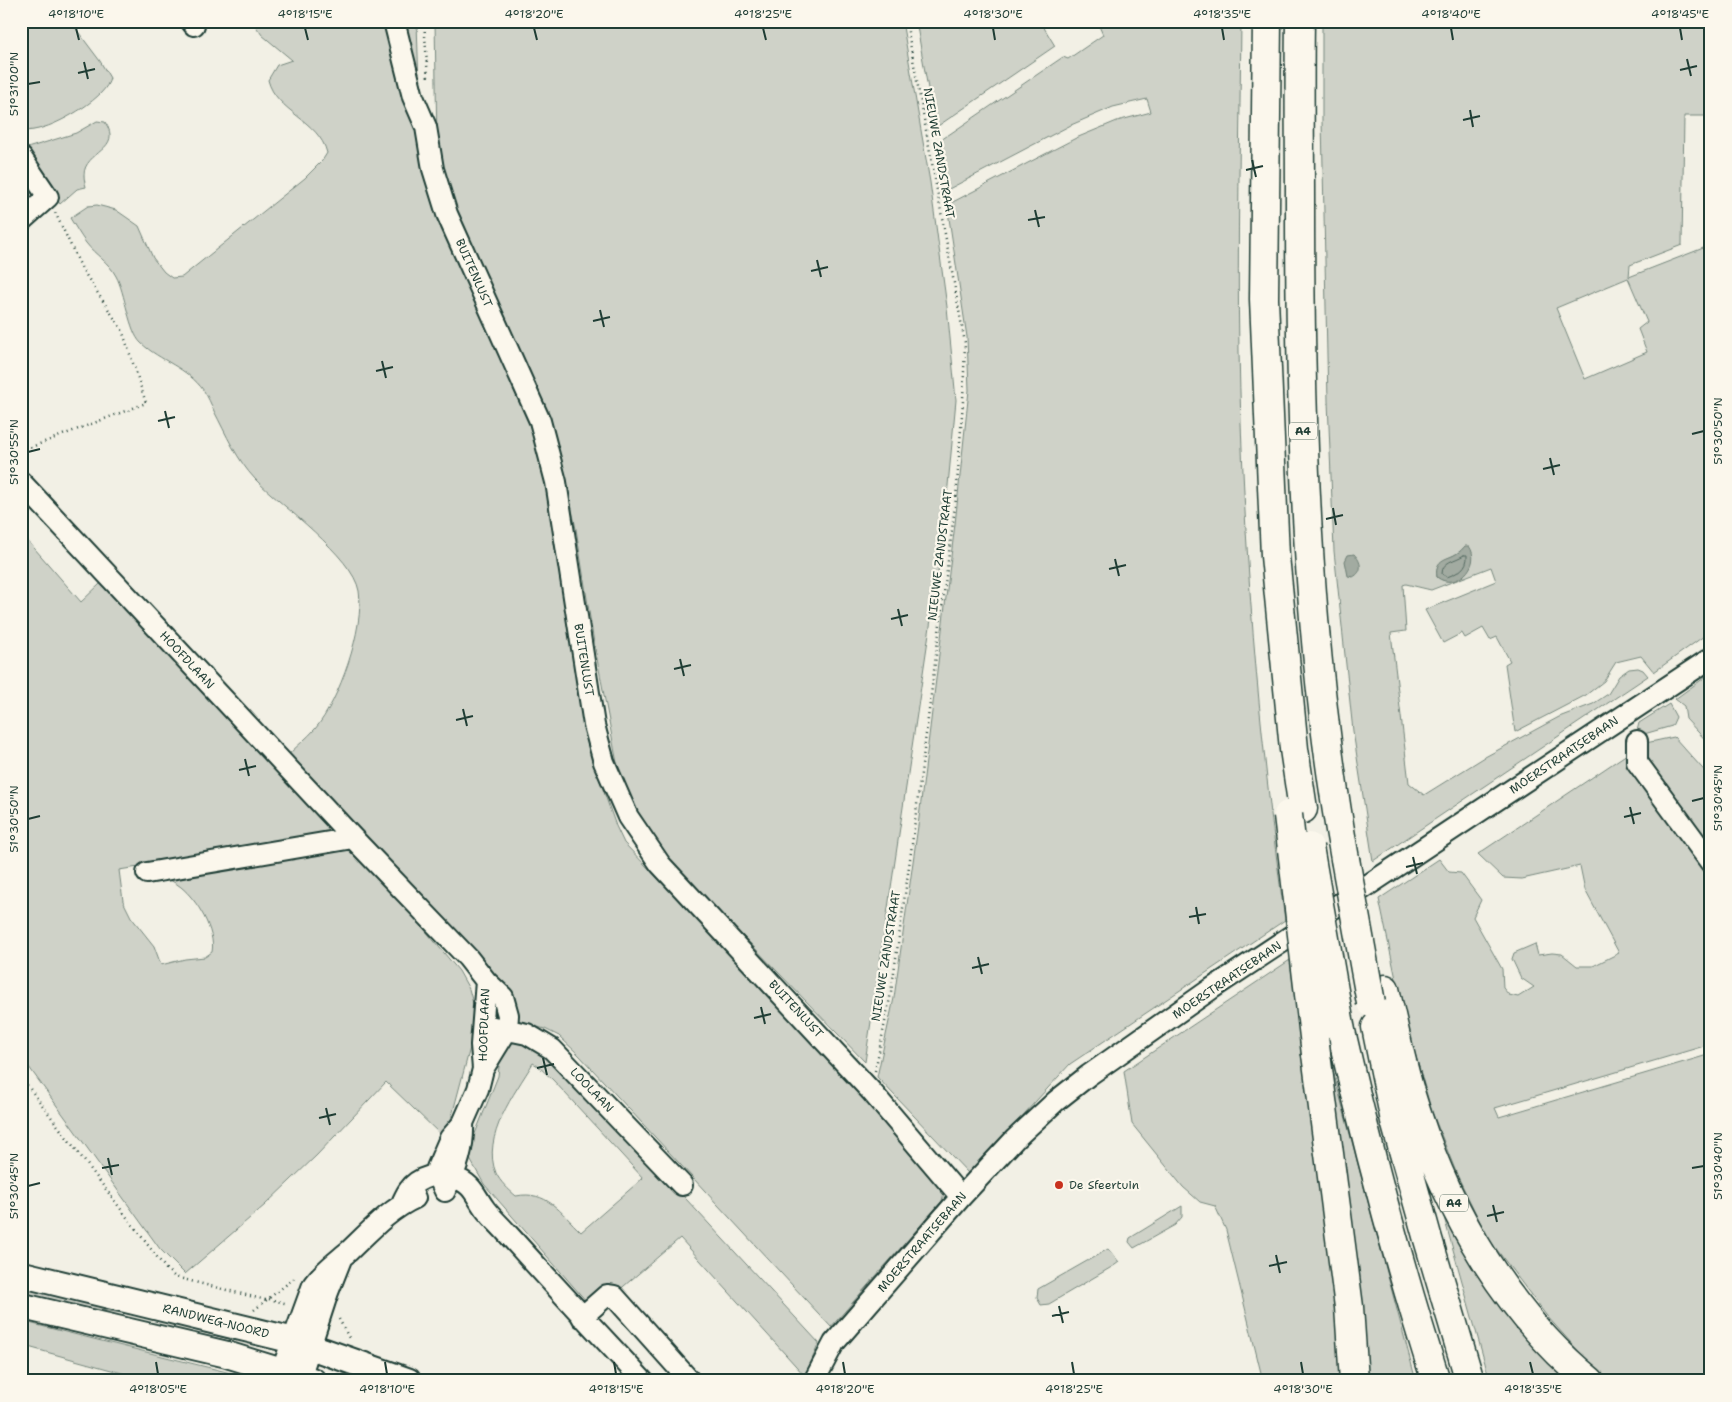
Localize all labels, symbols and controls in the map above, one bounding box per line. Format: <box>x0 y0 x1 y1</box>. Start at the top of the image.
text: 4°18'10"E <box>48 6 104 22</box>
text: 4°18'15"E <box>277 6 333 22</box>
text: 4°18'20"E <box>504 6 564 22</box>
text: 4°18'25"E <box>734 6 792 22</box>
text: 4°18'30"E <box>963 6 1023 22</box>
text: 4°18'35"E <box>1193 6 1251 22</box>
text: 4°18'40"E <box>1421 6 1481 22</box>
text: 4°18'45"E <box>1651 6 1709 22</box>
text: 51°31'00"N <box>6 52 22 116</box>
street label: NIEUWE ZANDSTRAAT <box>920 86 958 220</box>
street label: BUITENLUST <box>452 236 496 310</box>
text: 51°30'50"N <box>1710 397 1726 465</box>
text: 51°30'55"N <box>6 419 22 485</box>
road number: A4 <box>1289 422 1317 440</box>
street label: NIEUWE ZANDSTRAAT <box>924 488 956 622</box>
street label: BUITENLUST <box>570 622 598 698</box>
street label: HOOFDLAAN <box>156 628 218 692</box>
street label: MOERSTRAATSEBAAN <box>1506 713 1622 797</box>
text: 51°30'45"N <box>1710 765 1726 831</box>
text: 51°30'50"N <box>6 785 22 853</box>
street label: NIEUWE ZANDSTRAAT <box>868 889 904 1023</box>
street label: MOERSTRAATSEBAAN <box>1169 938 1285 1022</box>
street label: BUITENLUST <box>765 977 827 1042</box>
street label: HOOFDLAAN <box>475 988 493 1062</box>
street label: LOOLAAN <box>567 1064 617 1116</box>
text: 51°30'40"N <box>1710 1132 1726 1200</box>
text: 51°30'45"N <box>6 1153 22 1219</box>
place label: De Sfeertuin <box>1069 1177 1139 1193</box>
marker: De Sfeertuin <box>1053 1179 1065 1191</box>
street label: MOERSTRAATSEBAAN <box>874 1188 970 1296</box>
road number: A4 <box>1440 1194 1468 1212</box>
street label: RANDWEG-NOORD <box>161 1300 271 1342</box>
text: 4°18'05"E <box>129 1381 187 1397</box>
text: 4°18'10"E <box>359 1381 415 1397</box>
text: 4°18'15"E <box>588 1381 644 1397</box>
text: 4°18'20"E <box>815 1381 875 1397</box>
text: 4°18'25"E <box>1045 1381 1103 1397</box>
text: 4°18'30"E <box>1273 1381 1333 1397</box>
text: 4°18'35"E <box>1504 1381 1562 1397</box>

